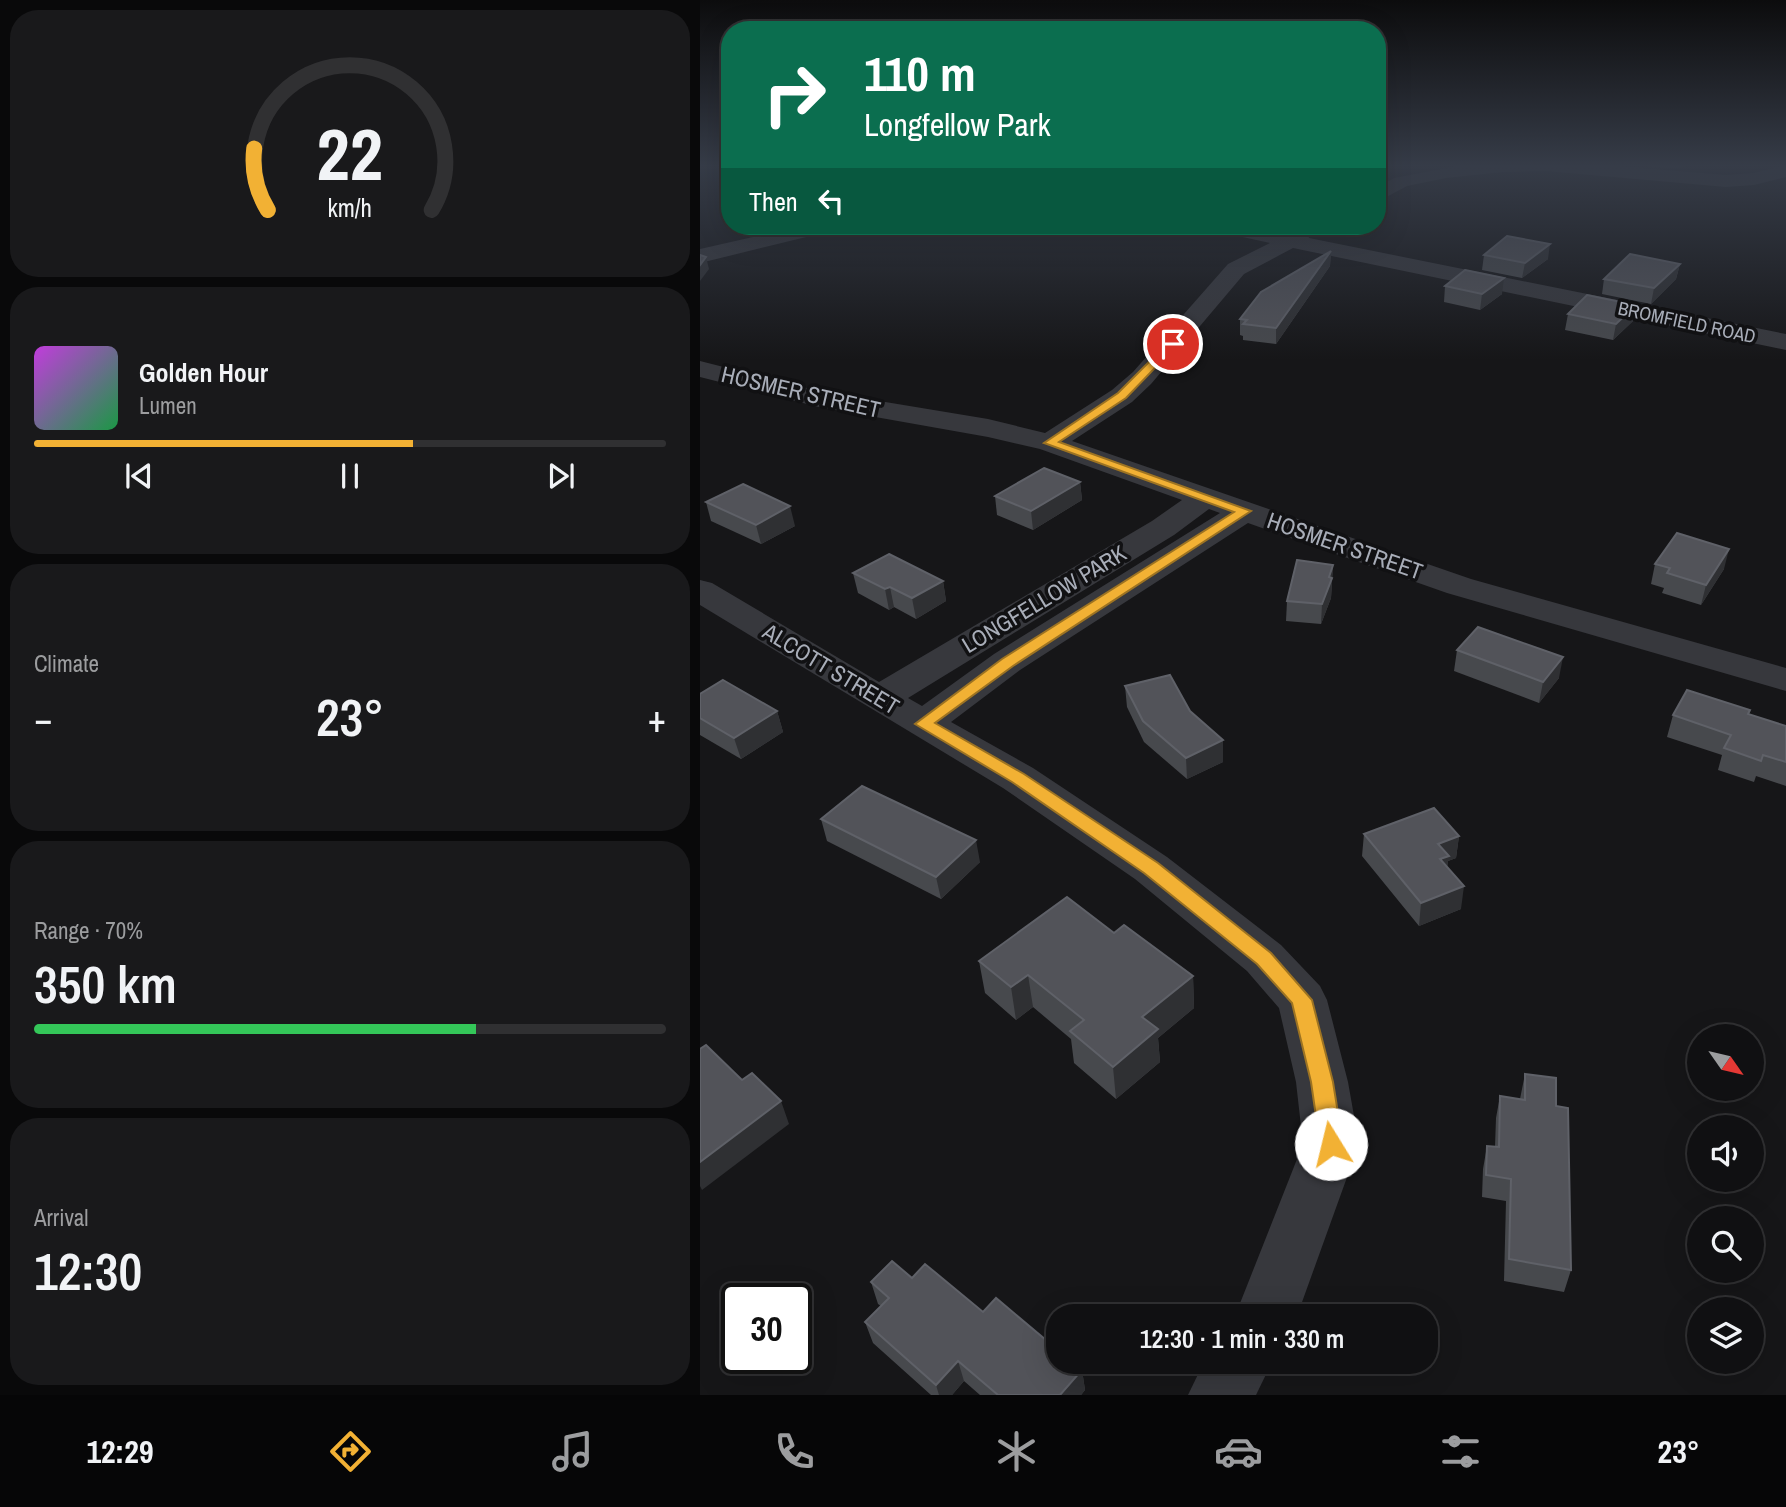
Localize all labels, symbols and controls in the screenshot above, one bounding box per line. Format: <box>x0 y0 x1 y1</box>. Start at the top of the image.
text: 110 m <box>864 40 976 106</box>
icon: right <box>749 49 840 140</box>
text: Longfellow Park <box>864 103 1051 146</box>
text: 22 <box>317 105 383 203</box>
icon: left <box>812 182 850 220</box>
text: Then <box>749 184 798 219</box>
text: km/h <box>328 190 372 224</box>
street label: BROMFIELD ROAD <box>1616 295 1758 349</box>
pin <box>1143 314 1203 374</box>
icon: arrive <box>1154 325 1192 363</box>
text: Golden Hour <box>139 355 268 390</box>
street label: HOSMER STREET <box>718 358 884 425</box>
text: Lumen <box>139 390 197 421</box>
icon: previous <box>120 457 158 495</box>
icon: pause <box>331 457 369 495</box>
icon: next <box>542 457 580 495</box>
street label: HOSMER STREET <box>1263 504 1427 587</box>
street label: LONGFELLOW PARK <box>956 537 1132 660</box>
street label: ALCOTT STREET <box>757 615 906 722</box>
text: Climate <box>34 648 99 679</box>
text: 23° <box>316 682 384 752</box>
text: − <box>34 693 52 744</box>
text: + <box>648 693 666 744</box>
text: Range · 70% <box>34 915 143 946</box>
text: 350 km <box>34 949 177 1019</box>
north arrow <box>1687 1024 1764 1101</box>
map controls <box>1687 1024 1764 1374</box>
position arrow <box>1294 1107 1368 1181</box>
button: sound <box>1687 1115 1764 1192</box>
text: Arrival <box>34 1202 89 1233</box>
button: search <box>1687 1206 1764 1283</box>
text: 12:30 <box>34 1236 142 1306</box>
speed limit sign: 30 <box>721 1283 812 1374</box>
button: layers <box>1687 1297 1764 1374</box>
text: 12:30 · 1 min · 330 m <box>1140 1321 1344 1356</box>
icon: directions <box>326 1427 375 1476</box>
icon: music <box>548 1427 597 1476</box>
icon: phone <box>770 1427 819 1476</box>
icon: climate <box>992 1427 1041 1476</box>
icon: car <box>1214 1427 1263 1476</box>
icon: filters <box>1436 1427 1485 1476</box>
text: 12:29 <box>86 1430 154 1473</box>
text: 23° <box>1658 1430 1700 1473</box>

